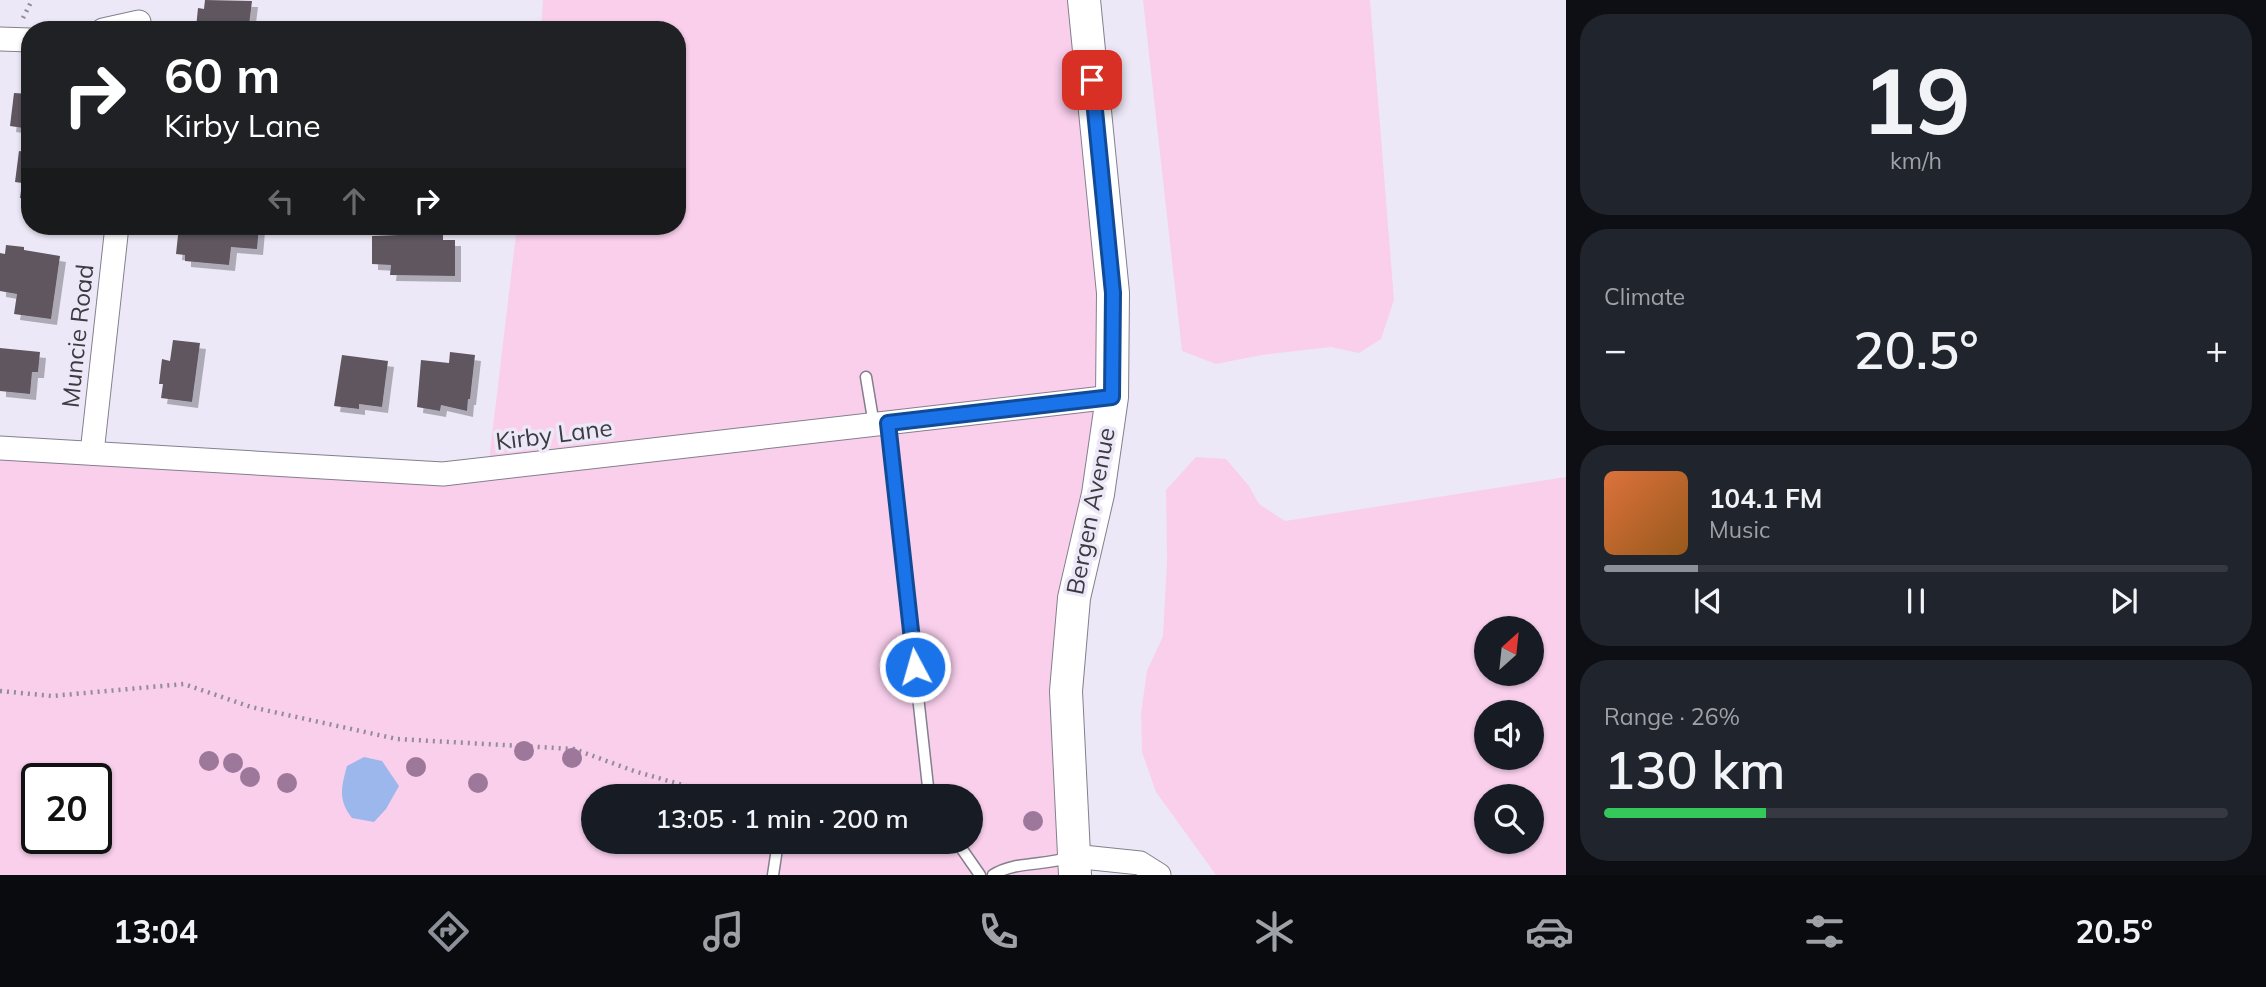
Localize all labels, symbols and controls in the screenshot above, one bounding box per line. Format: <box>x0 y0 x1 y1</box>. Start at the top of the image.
text: 19 <box>1861 43 1971 157</box>
text: 60 m <box>164 44 280 105</box>
icon: right <box>49 49 140 140</box>
pin <box>1062 50 1122 110</box>
icon: arrive <box>1073 61 1111 99</box>
text: Kirby Lane <box>164 105 321 145</box>
text: km/h <box>1890 146 1942 175</box>
icon: left <box>262 182 300 220</box>
icon: ahead <box>335 182 373 220</box>
icon: right <box>408 182 446 220</box>
street label: Muncie Road <box>55 263 99 409</box>
text: Climate <box>1604 282 1685 311</box>
text: 20.5° <box>1853 317 1979 382</box>
text: − <box>1604 325 1627 373</box>
text: + <box>2205 325 2228 373</box>
street label: Kirby Lane <box>494 412 614 456</box>
street label: Bergen Avenue <box>1059 425 1121 597</box>
text: 104.1 FM <box>1709 482 1822 515</box>
text: Music <box>1709 515 1770 544</box>
icon: previous <box>1689 582 1727 620</box>
icon: pause <box>1897 582 1935 620</box>
icon: next <box>2105 582 2143 620</box>
north arrow <box>1474 616 1544 686</box>
map controls <box>1474 616 1544 854</box>
position arrow <box>878 630 952 704</box>
button: sound <box>1474 700 1544 770</box>
text: Range · 26% <box>1604 702 1740 731</box>
text: 130 km <box>1604 737 1785 802</box>
speed limit sign: 20 <box>21 763 112 854</box>
button: search <box>1474 784 1544 854</box>
text: 13:05 · 1 min · 200 m <box>655 802 909 835</box>
icon: directions <box>424 907 473 956</box>
icon: music <box>699 907 748 956</box>
icon: phone <box>974 907 1023 956</box>
icon: climate <box>1250 907 1299 956</box>
icon: car <box>1525 907 1574 956</box>
icon: filters <box>1800 907 1849 956</box>
text: 13:04 <box>113 911 198 951</box>
text: 20.5° <box>2075 911 2153 951</box>

